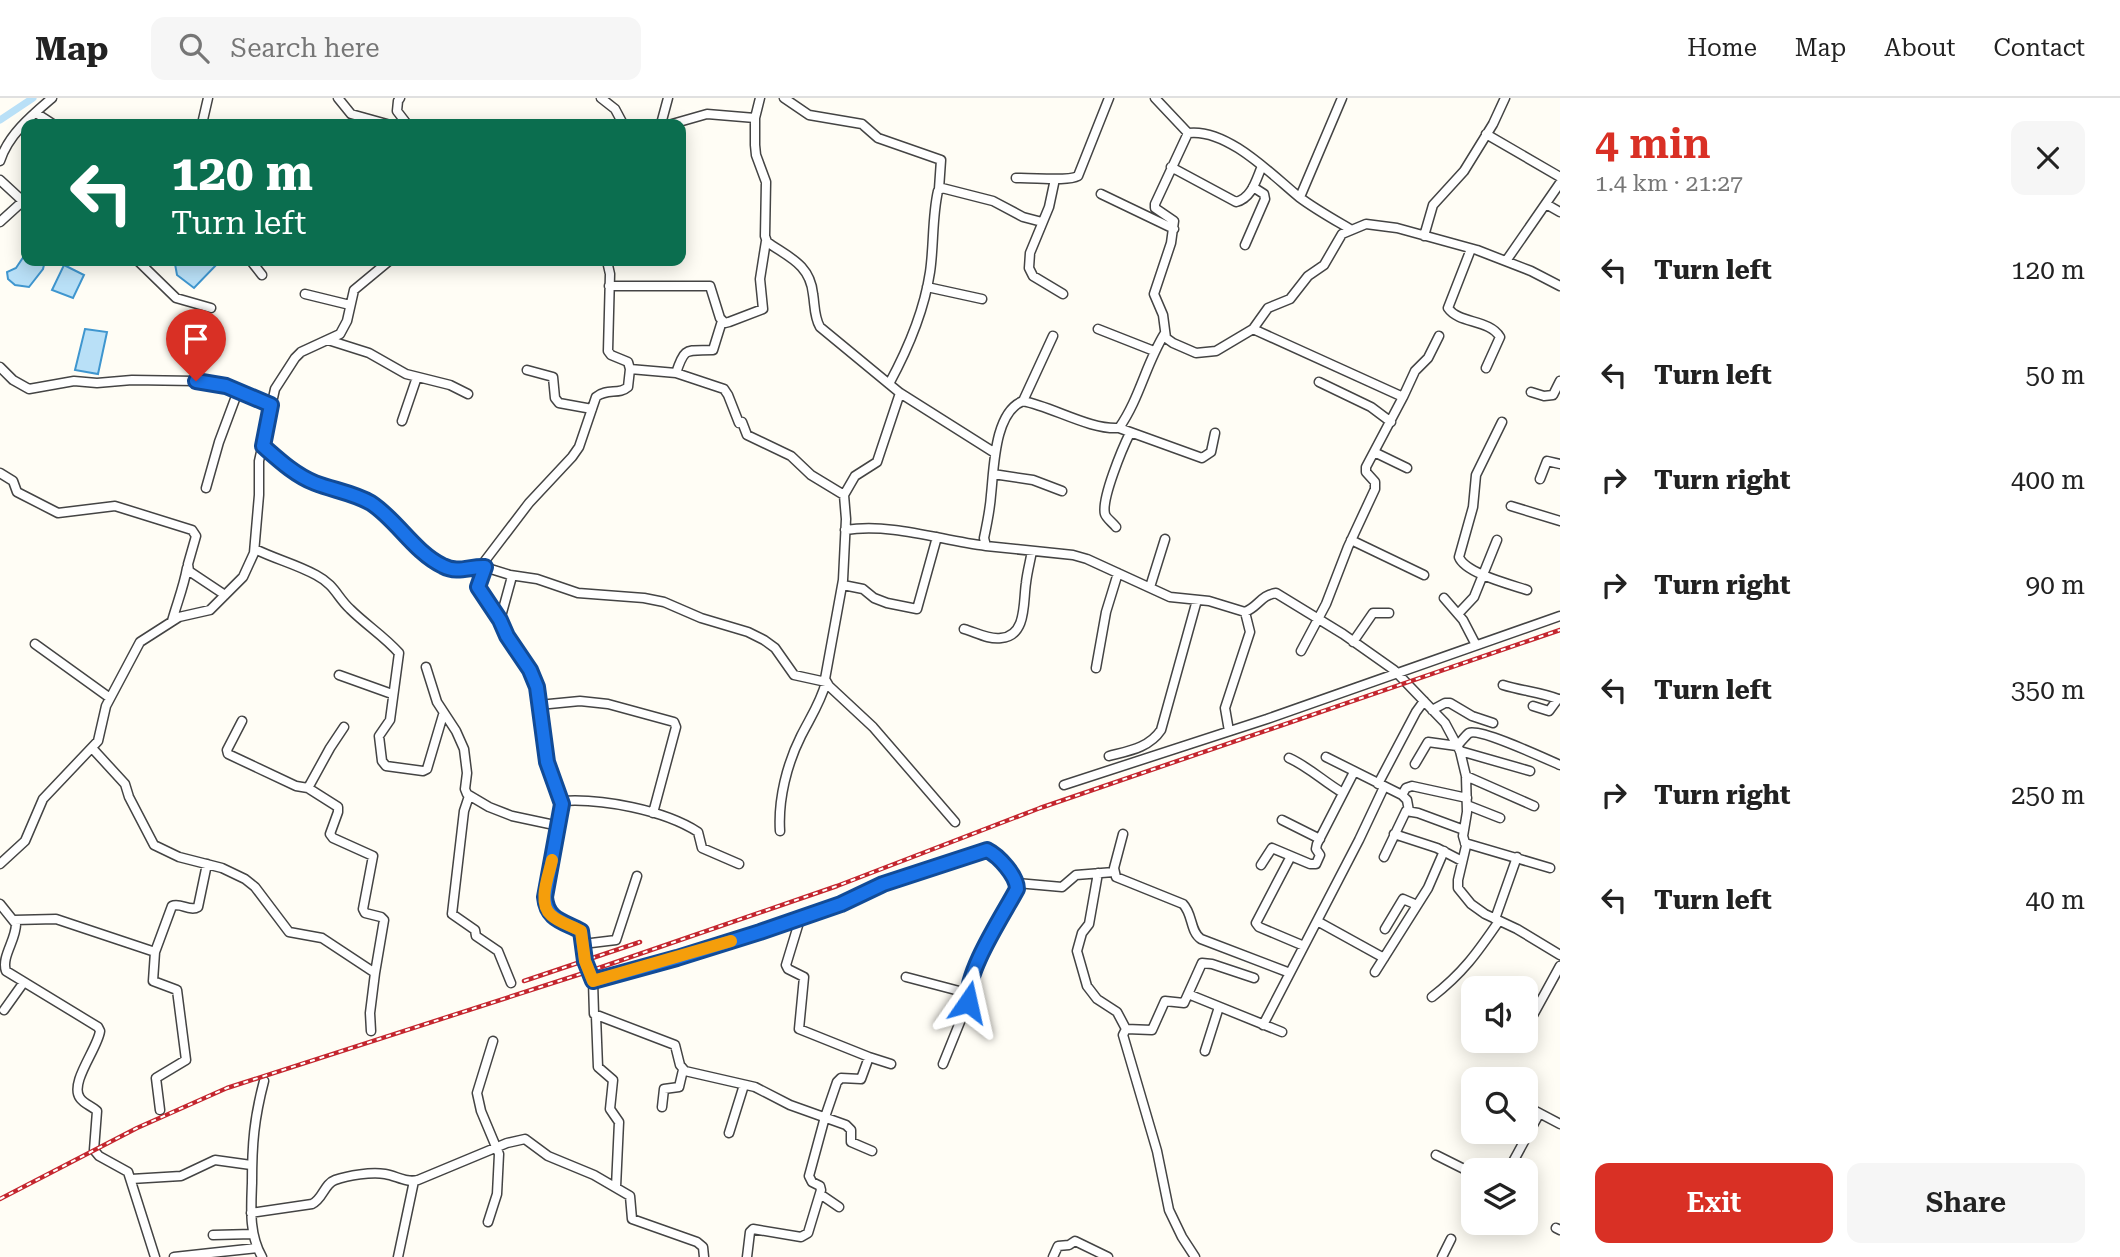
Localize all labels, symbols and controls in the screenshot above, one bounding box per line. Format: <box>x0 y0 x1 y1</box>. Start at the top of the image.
search box <box>151 17 641 80</box>
text: Map <box>35 29 109 68</box>
icon: search <box>175 29 213 67</box>
text: Search here <box>231 33 380 63</box>
text: Home <box>1687 34 1757 62</box>
text: Map <box>1795 34 1846 62</box>
text: About <box>1884 34 1955 62</box>
text: Contact <box>1993 34 2085 62</box>
text: 4 min <box>1595 119 1711 168</box>
button: close <box>2011 121 2085 195</box>
text: 120 m <box>171 145 313 202</box>
icon: left <box>56 147 147 238</box>
text: 1.4 km · 21:27 <box>1595 170 1743 197</box>
text: Turn left <box>171 204 306 242</box>
icon: left <box>1595 251 1633 289</box>
text: Turn left <box>1654 255 1772 285</box>
text: 120 m <box>2011 255 2085 285</box>
pin <box>166 309 226 381</box>
icon: arrive <box>177 320 215 358</box>
icon: left <box>1595 356 1633 394</box>
text: Turn left <box>1654 360 1772 390</box>
text: 50 m <box>2026 360 2085 390</box>
icon: right <box>1595 461 1633 499</box>
text: Turn right <box>1654 465 1790 495</box>
text: 400 m <box>2011 465 2085 495</box>
icon: right <box>1595 566 1633 604</box>
text: Turn right <box>1654 570 1790 600</box>
text: 90 m <box>2026 570 2085 600</box>
icon: left <box>1595 671 1633 709</box>
text: Turn left <box>1654 675 1772 705</box>
text: 350 m <box>2011 675 2085 705</box>
icon: right <box>1595 776 1633 814</box>
text: Turn right <box>1654 780 1790 810</box>
text: 250 m <box>2011 780 2085 810</box>
icon: left <box>1595 881 1633 919</box>
text: Turn left <box>1654 885 1772 915</box>
text: 40 m <box>2026 885 2085 915</box>
position arrow <box>931 965 1005 1039</box>
map controls <box>1461 976 1538 1235</box>
button: sound <box>1461 976 1538 1053</box>
button: search <box>1461 1067 1538 1144</box>
button: layers <box>1461 1158 1538 1235</box>
button: Exit <box>1595 1163 1833 1243</box>
button: Share <box>1847 1163 2085 1243</box>

